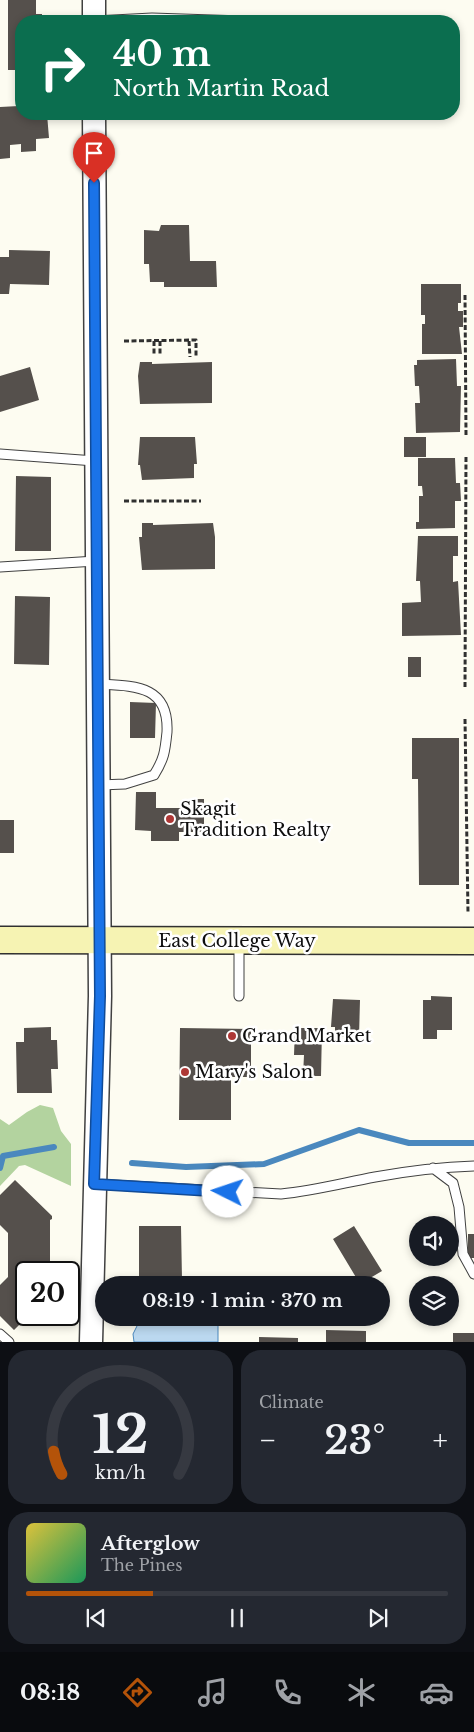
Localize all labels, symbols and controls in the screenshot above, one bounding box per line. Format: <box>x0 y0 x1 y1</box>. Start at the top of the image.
text: 40 m <box>113 32 211 75</box>
icon: right <box>30 35 95 100</box>
text: North Martin Road <box>113 75 329 102</box>
pin <box>73 132 115 183</box>
icon: arrive <box>80 139 108 167</box>
place label: Skagit Tradition Realty <box>180 798 331 841</box>
marker: Skagit Tradition Realty <box>164 813 176 825</box>
street label: East College Way <box>158 930 316 952</box>
place label: Grand Market <box>242 1025 372 1047</box>
marker: Grand Market <box>226 1030 238 1042</box>
place label: Mary's Salon <box>195 1061 313 1083</box>
marker: Mary's Salon <box>179 1066 191 1078</box>
position arrow <box>201 1165 253 1217</box>
map controls <box>409 1216 459 1326</box>
button: sound <box>409 1216 459 1266</box>
speed limit sign: 20 <box>15 1261 80 1326</box>
button: layers <box>409 1276 459 1326</box>
text: 08:19 · 1 min · 370 m <box>142 1289 343 1312</box>
text: Climate <box>259 1392 324 1412</box>
text: 12 <box>92 1403 149 1467</box>
text: 23° <box>324 1417 385 1464</box>
text: − <box>259 1423 277 1458</box>
text: + <box>433 1423 448 1458</box>
text: km/h <box>95 1462 146 1484</box>
text: Afterglow <box>101 1532 200 1555</box>
text: The Pines <box>101 1555 183 1575</box>
icon: previous <box>82 1604 110 1632</box>
icon: pause <box>223 1604 251 1632</box>
icon: next <box>364 1604 392 1632</box>
icon: directions <box>120 1675 155 1710</box>
icon: music <box>195 1675 230 1710</box>
icon: phone <box>270 1675 305 1710</box>
icon: climate <box>344 1675 379 1710</box>
icon: car <box>419 1675 454 1710</box>
text: 08:18 <box>20 1679 80 1706</box>

